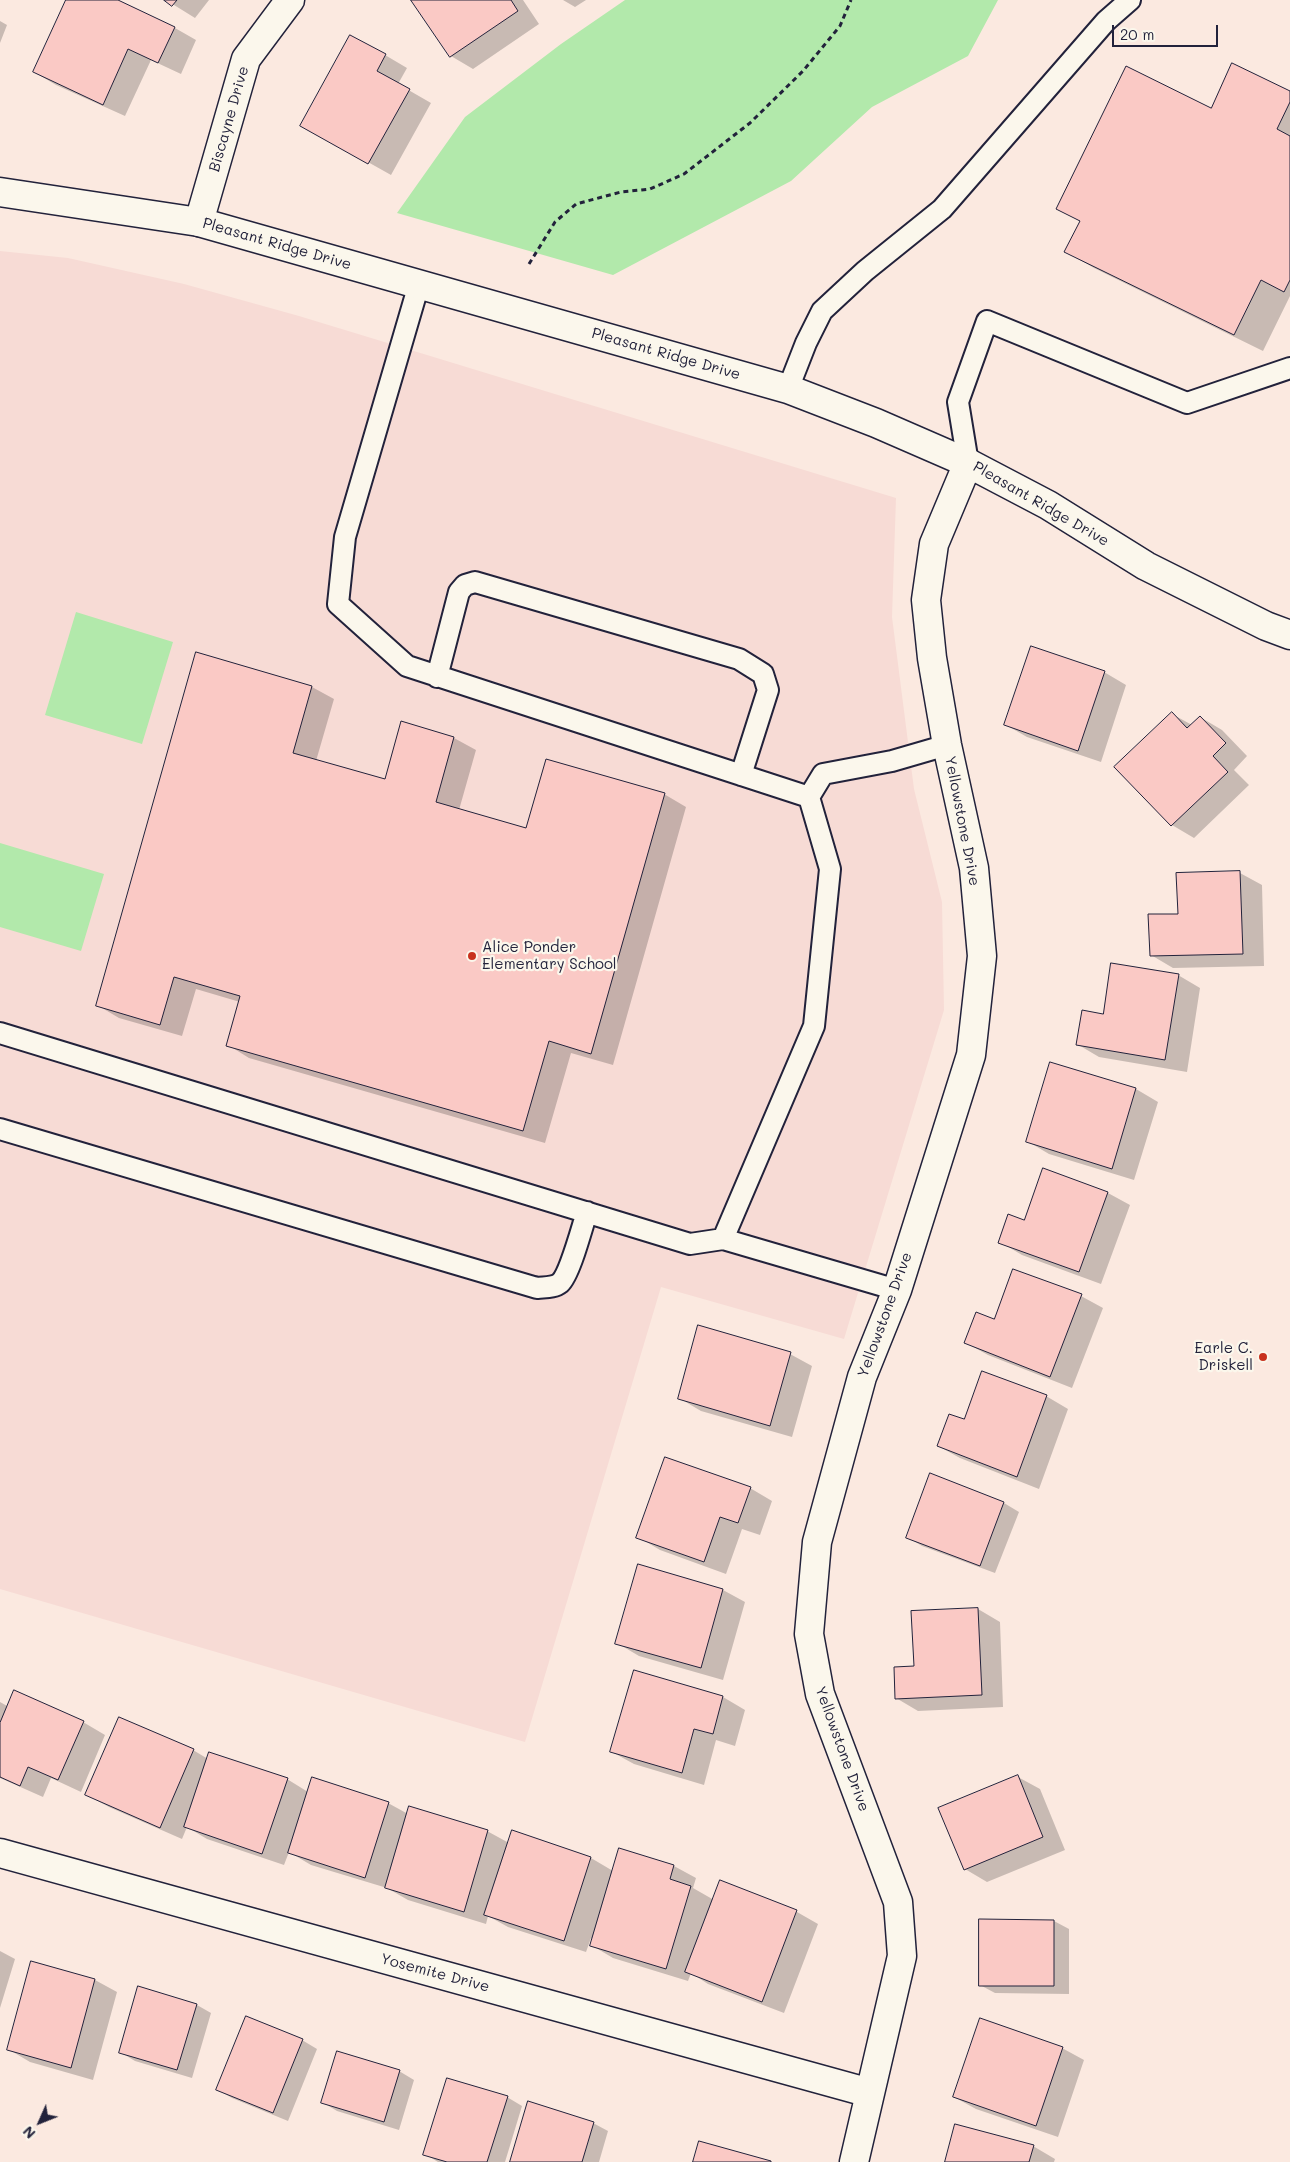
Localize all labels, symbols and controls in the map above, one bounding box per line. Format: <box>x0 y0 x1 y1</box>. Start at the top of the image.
scale bar <box>1115 15 1221 47</box>
text: 20 m <box>1120 24 1154 44</box>
street label: Biscayne Drive <box>205 64 253 174</box>
street label: Pleasant Ridge Drive <box>200 214 354 274</box>
street label: Pleasant Ridge Drive <box>589 324 743 384</box>
street label: Pleasant Ridge Drive <box>970 458 1112 550</box>
street label: Yellowstone Drive <box>941 754 983 888</box>
place label: Alice Ponder Elementary School <box>482 938 617 973</box>
marker: Alice Ponder Elementary School <box>466 950 478 962</box>
street label: Yellowstone Drive <box>854 1250 916 1380</box>
place label: Earle C. Driskell <box>1195 1339 1253 1374</box>
marker: Earle C. Driskell <box>1257 1351 1269 1363</box>
street label: Yellowstone Drive <box>811 1684 873 1814</box>
street label: Yosemite Drive <box>378 1950 492 1996</box>
north arrow <box>15 2097 65 2147</box>
text: N <box>18 2122 39 2143</box>

